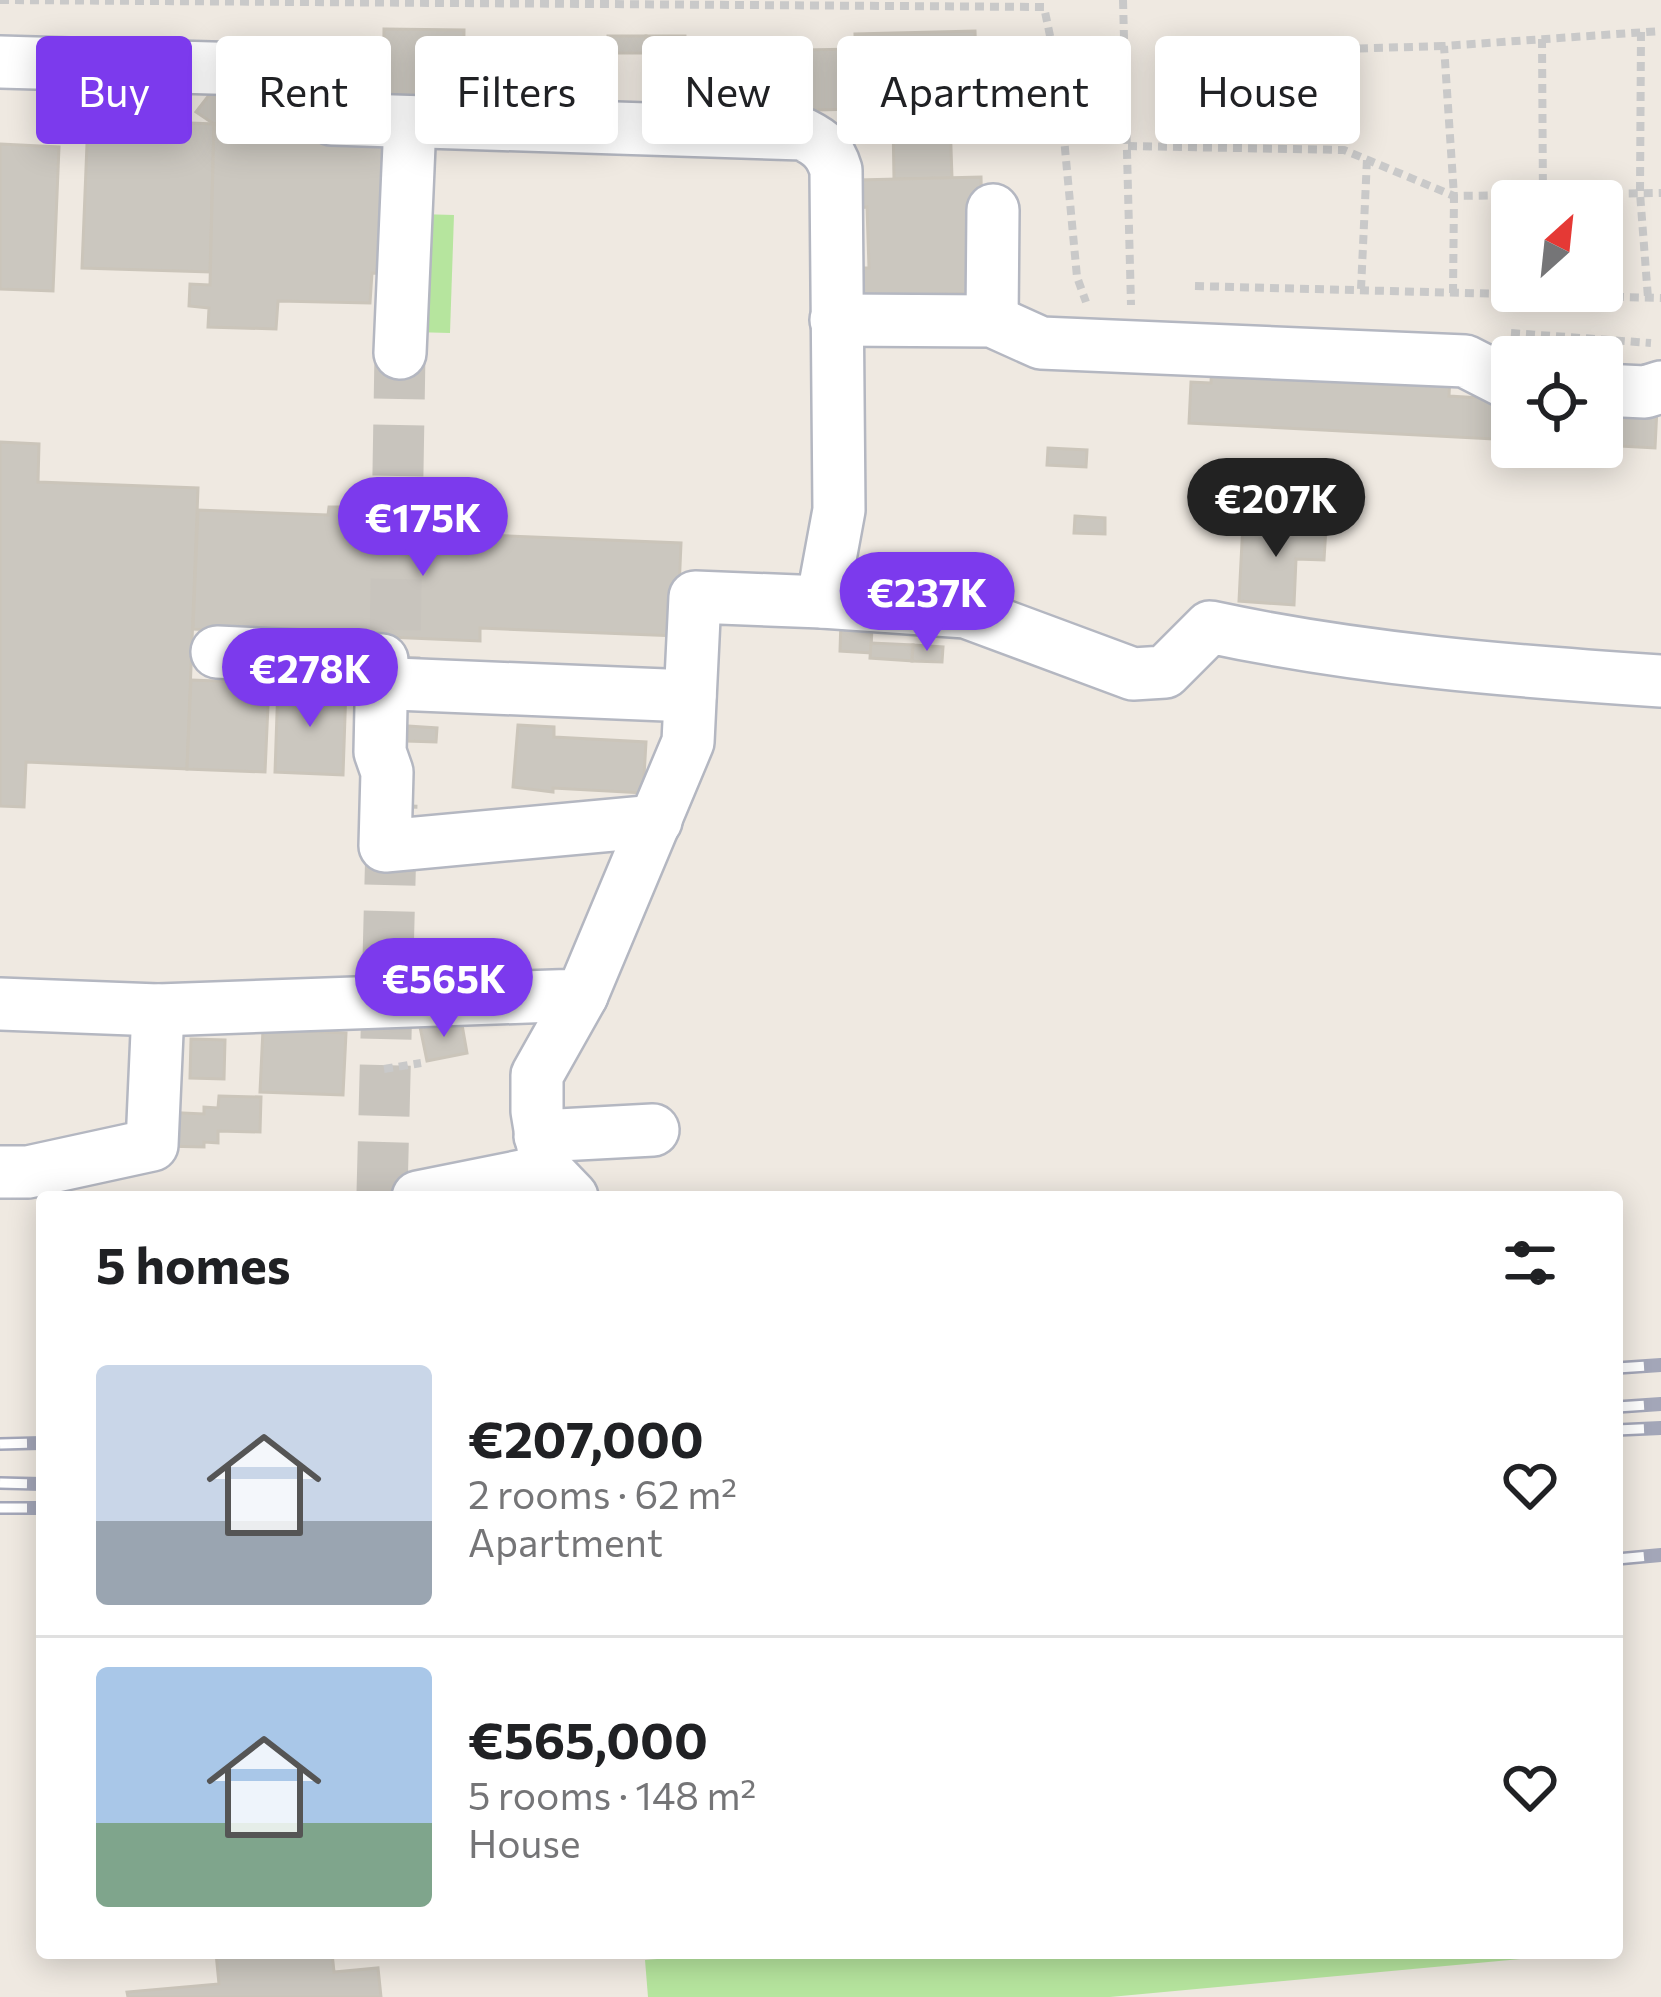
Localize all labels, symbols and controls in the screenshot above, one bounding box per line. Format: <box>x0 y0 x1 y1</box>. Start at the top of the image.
chip: Buy <box>36 36 192 144</box>
chip: Rent <box>216 36 391 144</box>
chip: Filters <box>415 36 618 144</box>
chip: New <box>642 36 813 144</box>
chip: Apartment <box>837 36 1131 144</box>
chip: House <box>1155 36 1360 144</box>
north arrow <box>1491 180 1623 312</box>
map controls <box>1491 180 1623 468</box>
button: locate <box>1491 336 1623 468</box>
pin: €207K <box>1192 458 1360 560</box>
text: €207K <box>1214 473 1338 521</box>
pin: €175K <box>339 477 507 579</box>
text: €175K <box>365 492 481 540</box>
pin: €237K <box>843 552 1011 654</box>
text: €237K <box>867 567 987 615</box>
pin: €278K <box>226 628 394 730</box>
text: €278K <box>249 643 371 691</box>
pin: €565K <box>360 938 528 1040</box>
text: €565K <box>382 953 506 1001</box>
icon: filters <box>1497 1230 1563 1296</box>
text: 5 homes <box>96 1232 291 1295</box>
text: €207,000 <box>468 1406 704 1469</box>
icon: home <box>192 1413 336 1557</box>
icon: heart <box>1497 1452 1563 1518</box>
text: 2 rooms · 62 m² <box>468 1469 737 1517</box>
text: Apartment <box>468 1517 663 1565</box>
text: €565,000 <box>468 1707 708 1770</box>
icon: home <box>192 1715 336 1859</box>
icon: heart <box>1497 1754 1563 1820</box>
text: 5 rooms · 148 m² <box>468 1770 756 1818</box>
text: House <box>468 1818 581 1866</box>

